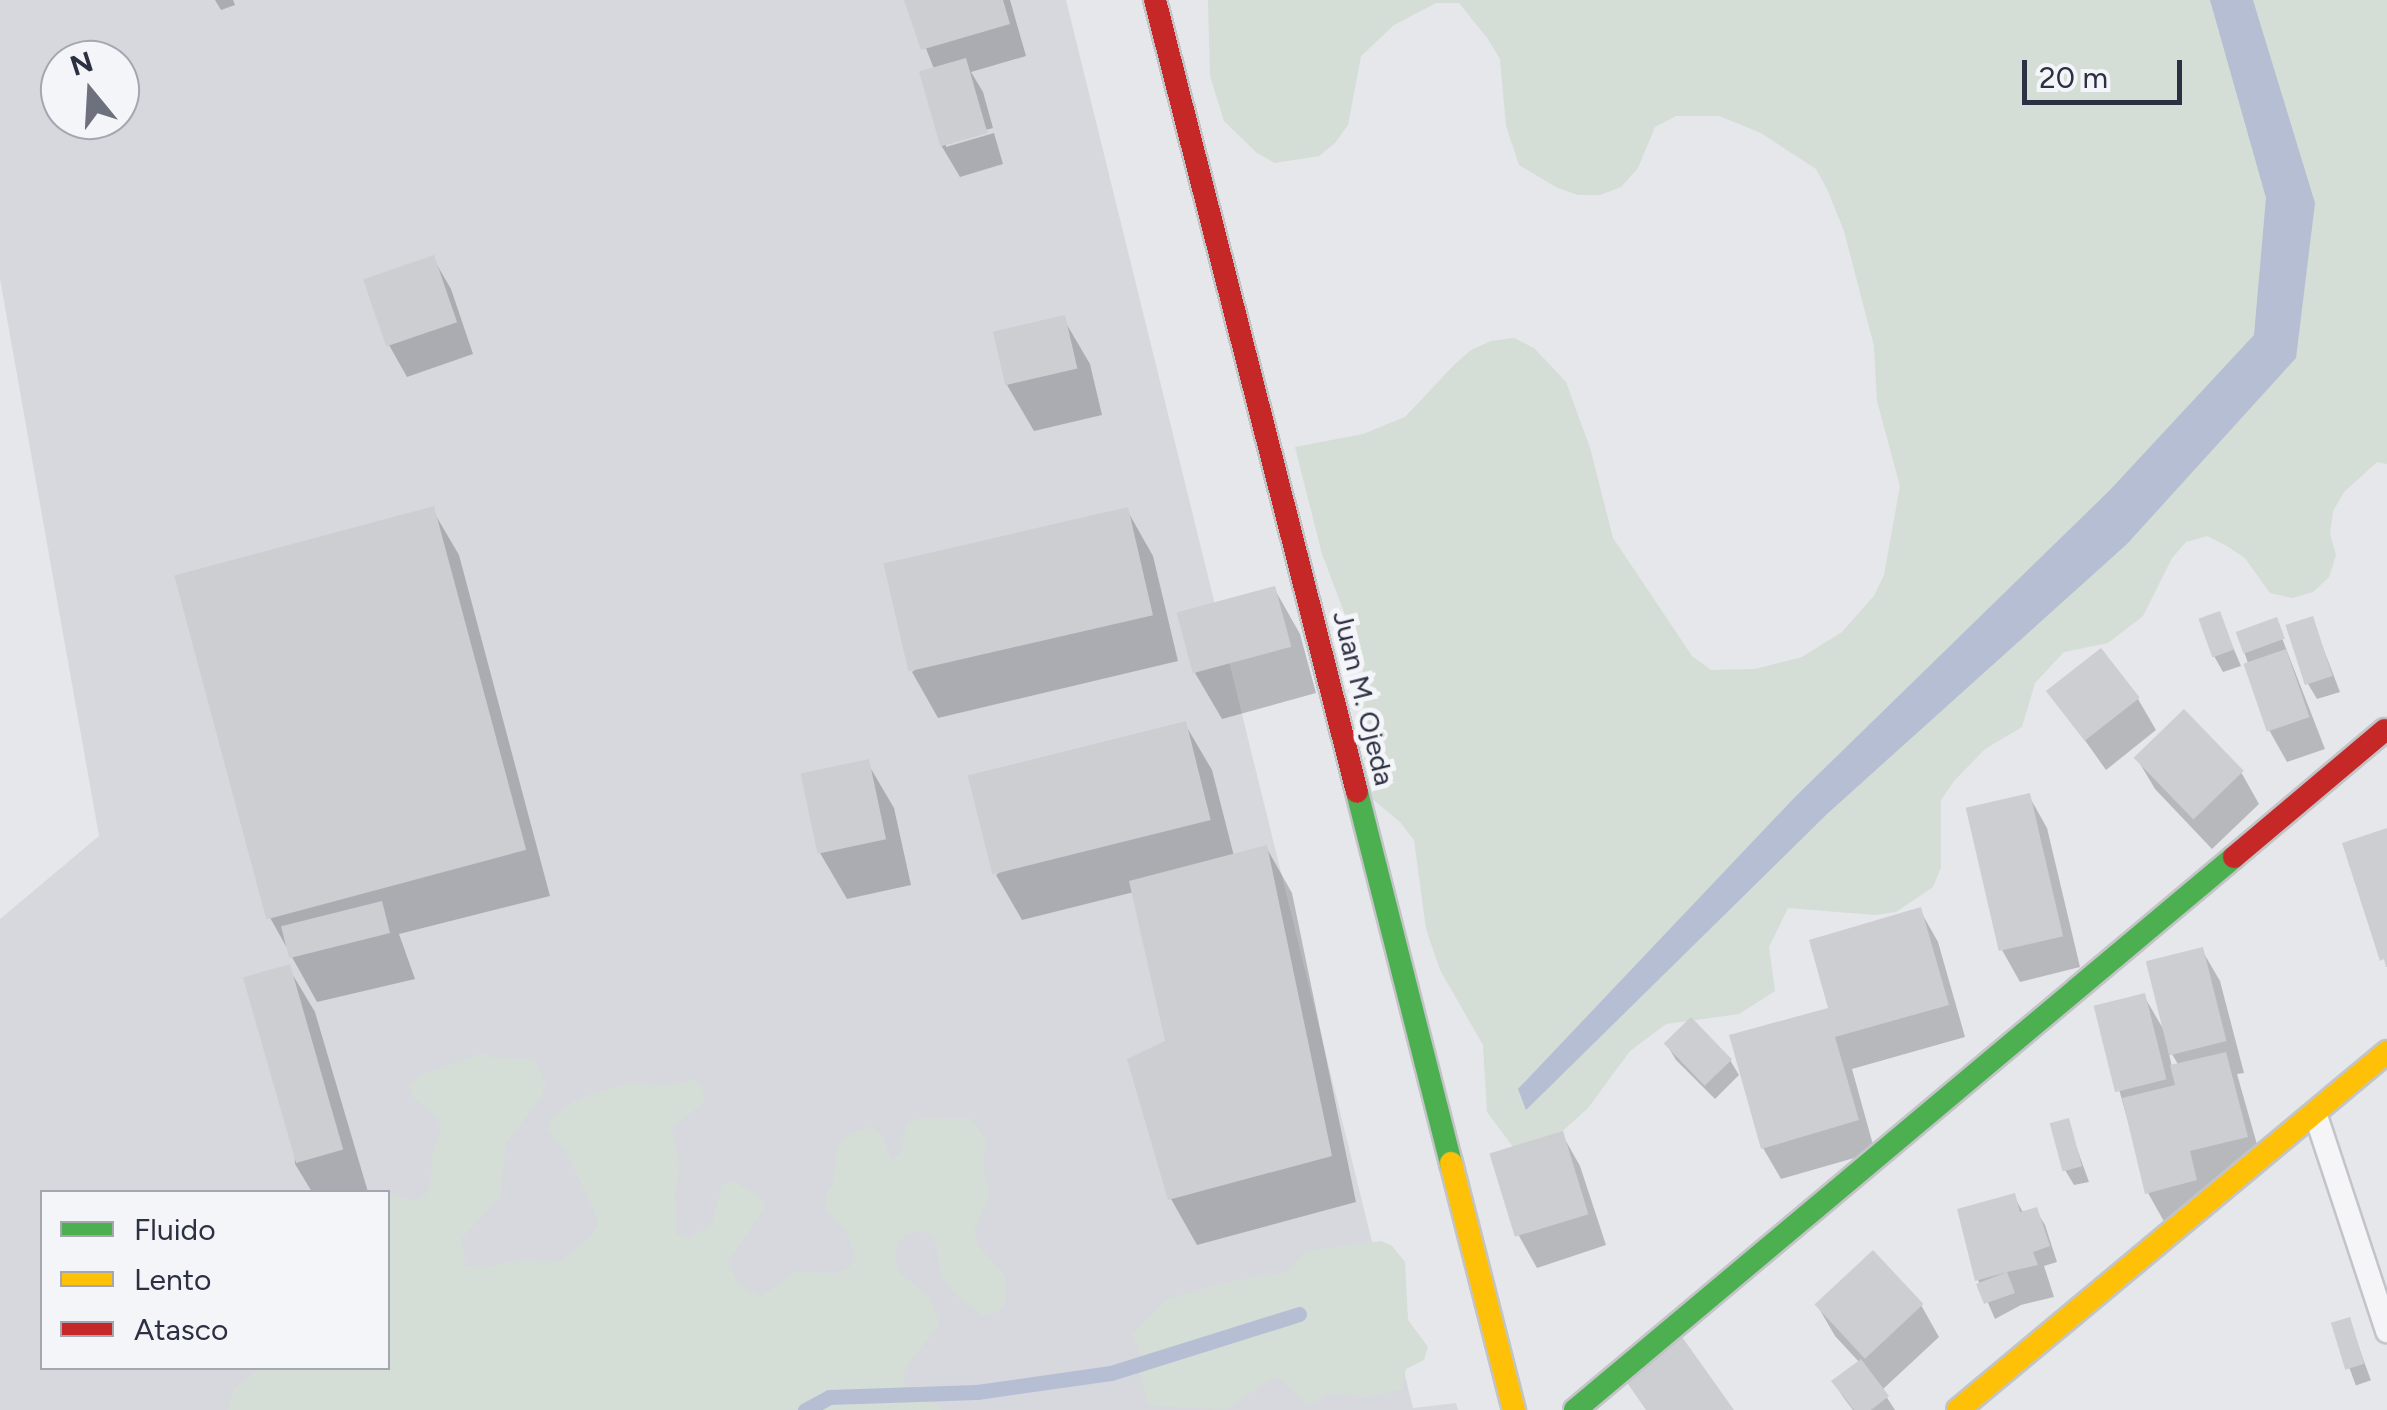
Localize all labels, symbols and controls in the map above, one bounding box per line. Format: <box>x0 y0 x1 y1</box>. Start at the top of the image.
north arrow <box>40 40 140 140</box>
scale bar <box>2027 40 2187 102</box>
text: N <box>66 44 97 83</box>
text: 20 m <box>2039 59 2108 96</box>
street label: Juan M. Ojeda <box>1326 607 1402 789</box>
legend <box>40 1190 390 1370</box>
text: Fluido <box>134 1211 216 1248</box>
text: Lento <box>134 1261 211 1298</box>
text: Atasco <box>134 1311 229 1348</box>

